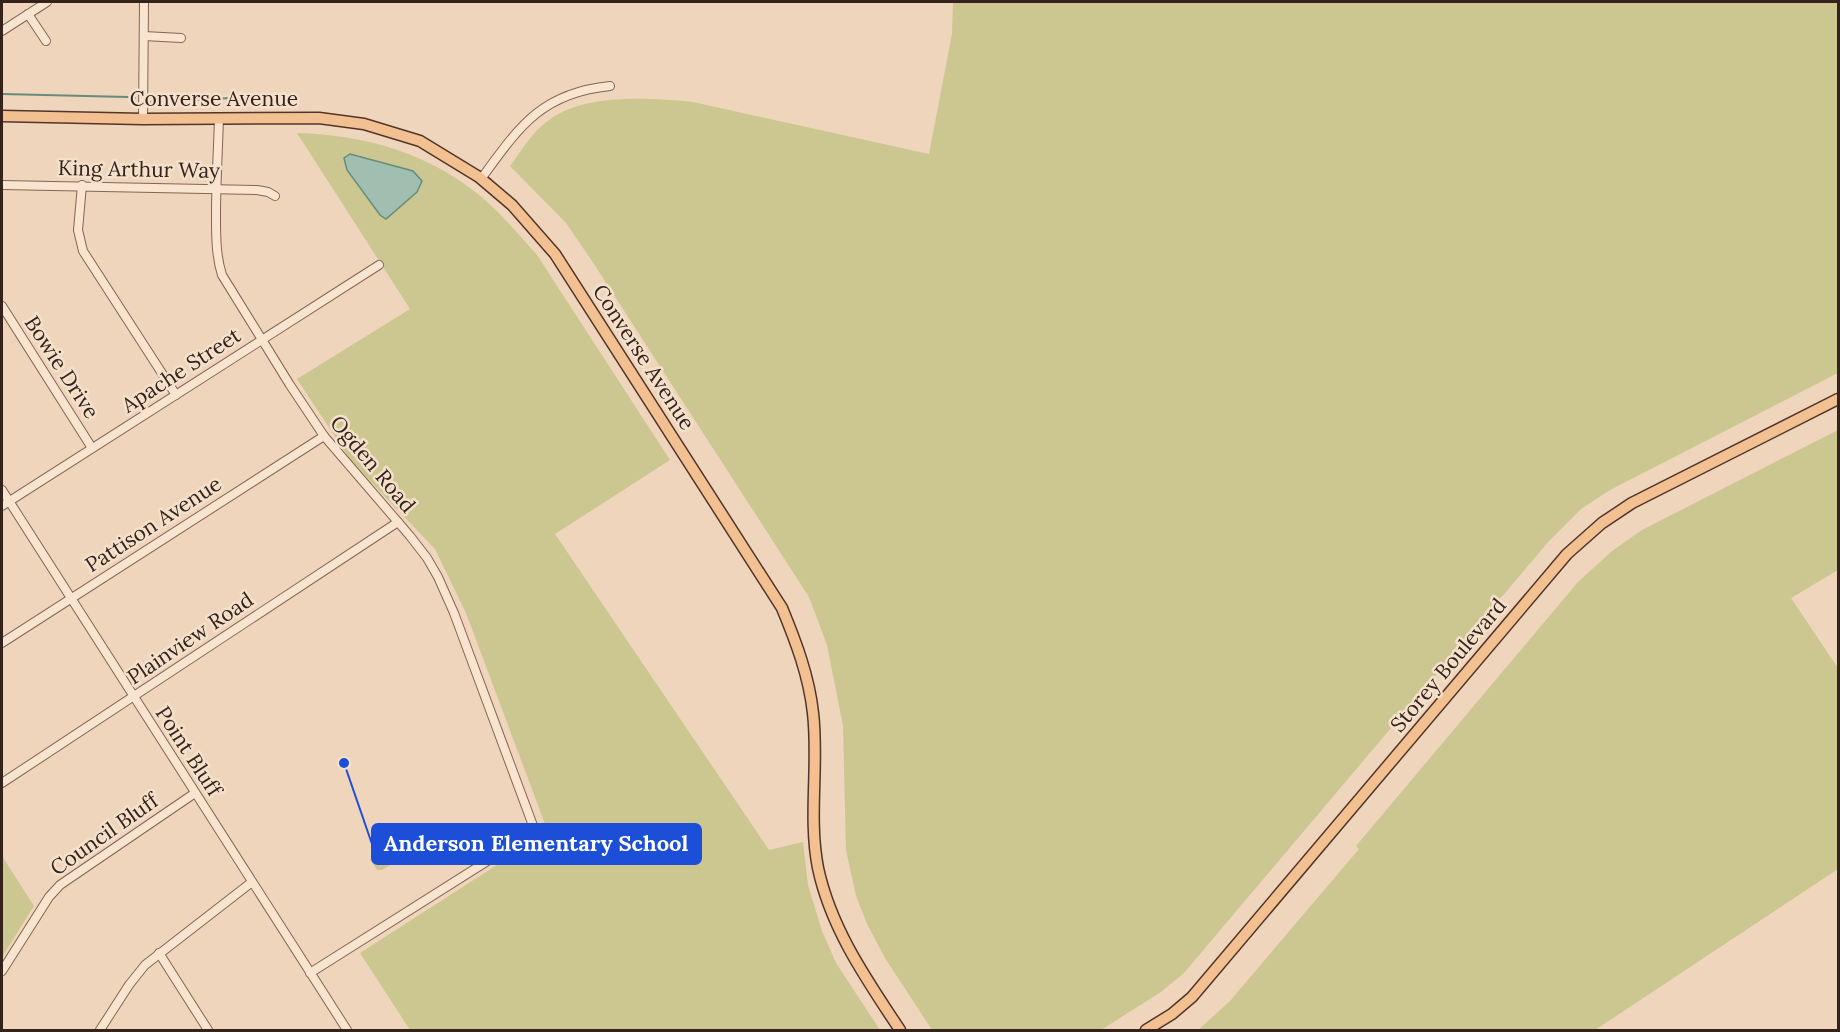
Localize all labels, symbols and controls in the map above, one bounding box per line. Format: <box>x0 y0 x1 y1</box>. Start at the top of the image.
street label: Converse Avenue <box>130 85 298 112</box>
street label: King Arthur Way <box>58 154 220 184</box>
street label: Converse Avenue <box>587 279 701 435</box>
street label: Bowie Drive <box>19 310 105 424</box>
street label: Apache Street <box>115 321 246 419</box>
street label: Ogden Road <box>324 410 422 518</box>
street label: Pattison Avenue <box>80 470 226 578</box>
street label: Plainview Road <box>122 586 258 690</box>
street label: Storey Boulevard <box>1384 592 1512 738</box>
street label: Point Bluff <box>150 701 229 803</box>
street label: Council Bluff <box>45 786 165 881</box>
callout: Anderson Elementary School <box>372 824 701 864</box>
text: Anderson Elementary School <box>384 829 688 857</box>

